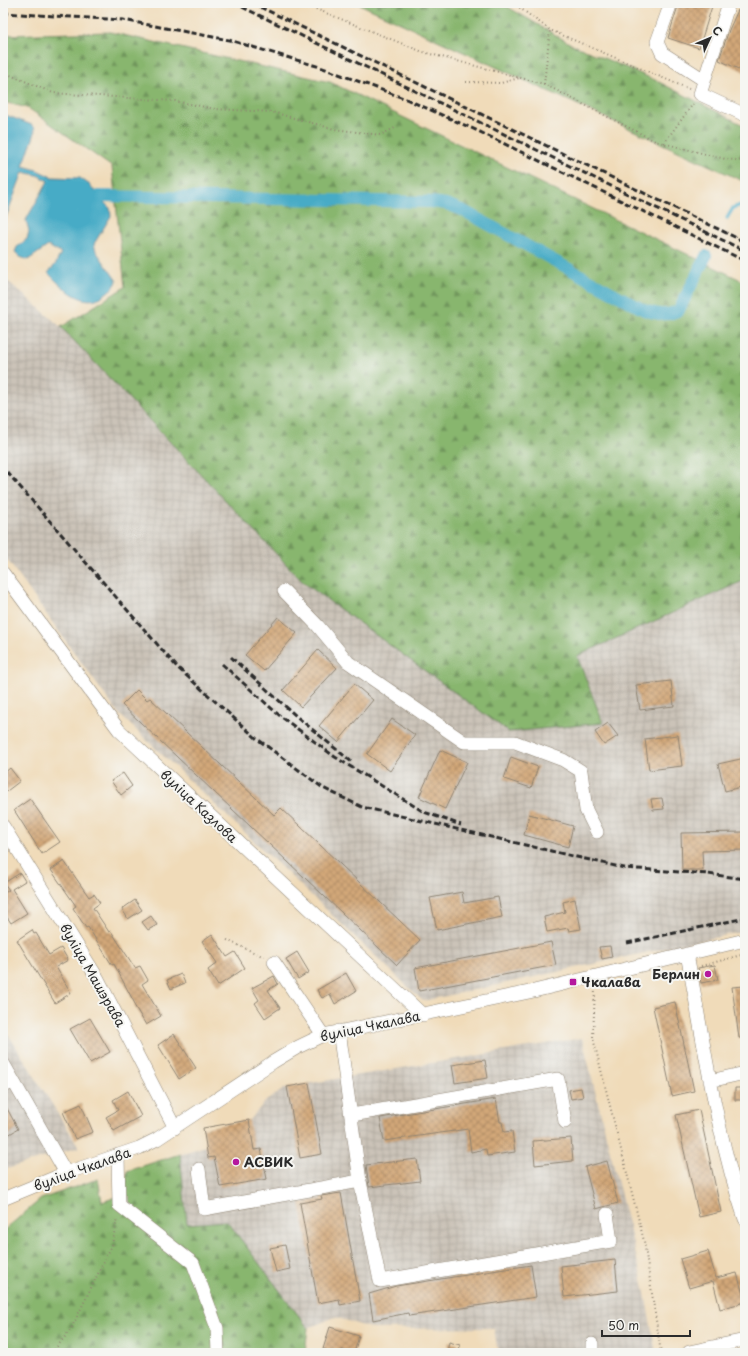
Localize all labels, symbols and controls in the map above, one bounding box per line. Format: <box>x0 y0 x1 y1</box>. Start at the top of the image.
north arrow <box>690 18 730 58</box>
text: С <box>709 22 727 40</box>
street label: вуліца Казлова <box>157 765 243 847</box>
street label: вуліца Машэрава <box>56 919 131 1031</box>
place label: Берлин <box>652 964 700 983</box>
marker: Берлин <box>703 969 713 979</box>
place label: Чкалава <box>581 972 641 991</box>
marker: Чкалава <box>568 977 578 987</box>
street label: вуліца Чкалава <box>318 1005 422 1045</box>
street label: вуліца Чкалава <box>31 1142 134 1195</box>
place label: АСВИК <box>244 1152 294 1171</box>
marker: АСВИК <box>231 1157 241 1167</box>
scale bar <box>602 1312 690 1338</box>
text: 50 m <box>608 1316 639 1334</box>

